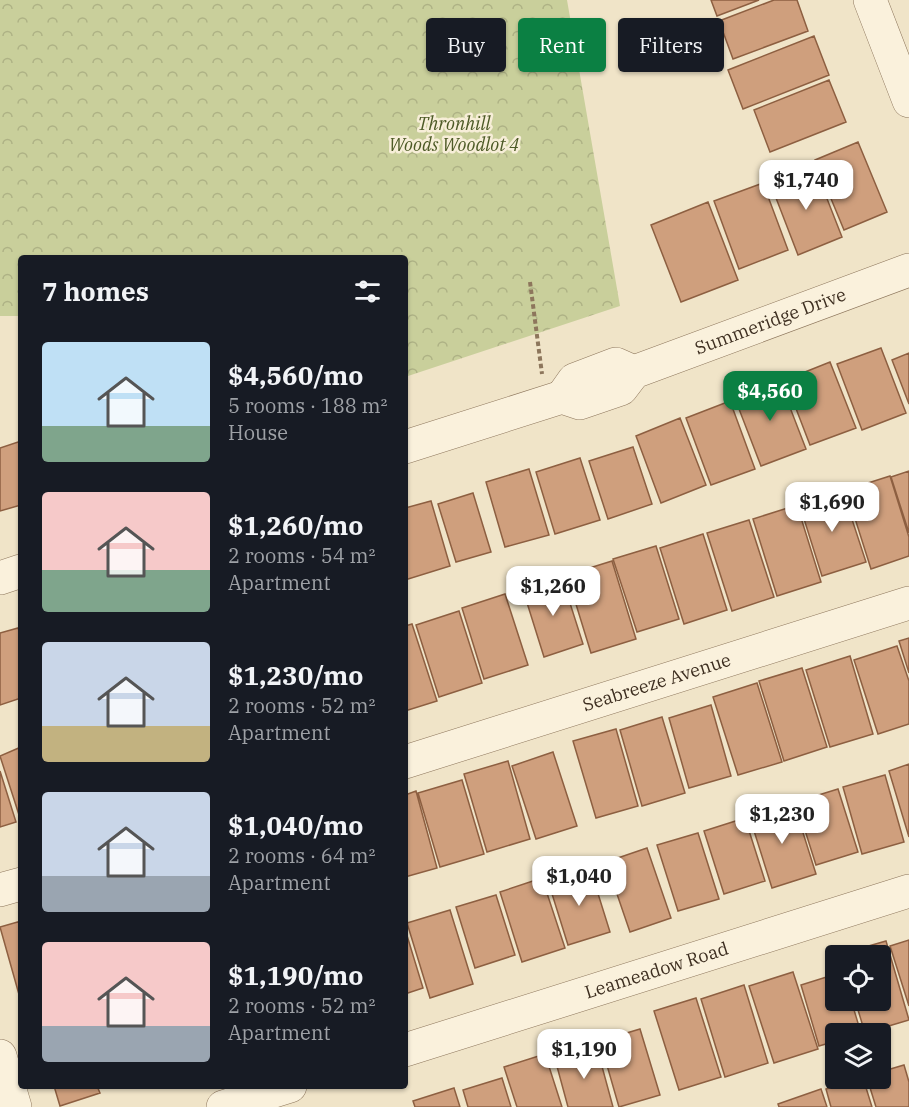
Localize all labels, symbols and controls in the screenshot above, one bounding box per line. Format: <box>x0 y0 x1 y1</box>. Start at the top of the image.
chip: Buy <box>426 18 506 72</box>
chip: Rent <box>518 18 606 72</box>
chip: Filters <box>618 18 724 72</box>
park label: Thronhill Woods Woodlot 4 <box>389 112 519 156</box>
pin: $1,740 <box>757 160 855 211</box>
text: $1,740 <box>773 166 839 193</box>
text: 7 homes <box>42 274 149 308</box>
icon: filters <box>351 275 384 308</box>
street label: Summeridge Drive <box>692 282 849 359</box>
text: $4,560/mo <box>228 358 363 392</box>
icon: home <box>90 366 162 438</box>
pin: $4,560 <box>721 371 819 422</box>
text: $4,560 <box>737 377 803 404</box>
text: 5 rooms · 188 m² <box>228 392 387 419</box>
text: House <box>228 419 288 446</box>
pin: $1,690 <box>783 482 881 533</box>
text: $1,690 <box>799 488 865 515</box>
text: $1,260/mo <box>228 508 363 542</box>
icon: home <box>90 516 162 588</box>
text: 2 rooms · 54 m² <box>228 542 375 569</box>
pin: $1,260 <box>504 566 602 617</box>
text: Apartment <box>228 569 331 596</box>
text: $1,260 <box>520 572 586 599</box>
street label: Seabreeze Avenue <box>580 648 734 716</box>
text: $1,230/mo <box>228 658 363 692</box>
icon: home <box>90 666 162 738</box>
text: 2 rooms · 52 m² <box>228 692 375 719</box>
text: Apartment <box>228 719 331 746</box>
pin: $1,230 <box>733 794 831 845</box>
text: $1,230 <box>749 800 815 827</box>
text: $1,040/mo <box>228 808 363 842</box>
icon: home <box>90 816 162 888</box>
text: 2 rooms · 64 m² <box>228 842 375 869</box>
pin: $1,040 <box>530 856 628 907</box>
text: $1,040 <box>546 862 612 889</box>
text: Apartment <box>228 869 331 896</box>
street label: Leameadow Road <box>582 937 731 1004</box>
map controls <box>825 945 891 1089</box>
button: locate <box>825 945 891 1011</box>
text: $1,190/mo <box>228 958 363 992</box>
icon: home <box>90 966 162 1038</box>
text: 2 rooms · 52 m² <box>228 992 375 1019</box>
text: Apartment <box>228 1019 331 1046</box>
button: layers <box>825 1023 891 1089</box>
pin: $1,190 <box>535 1029 633 1080</box>
text: $1,190 <box>551 1035 617 1062</box>

